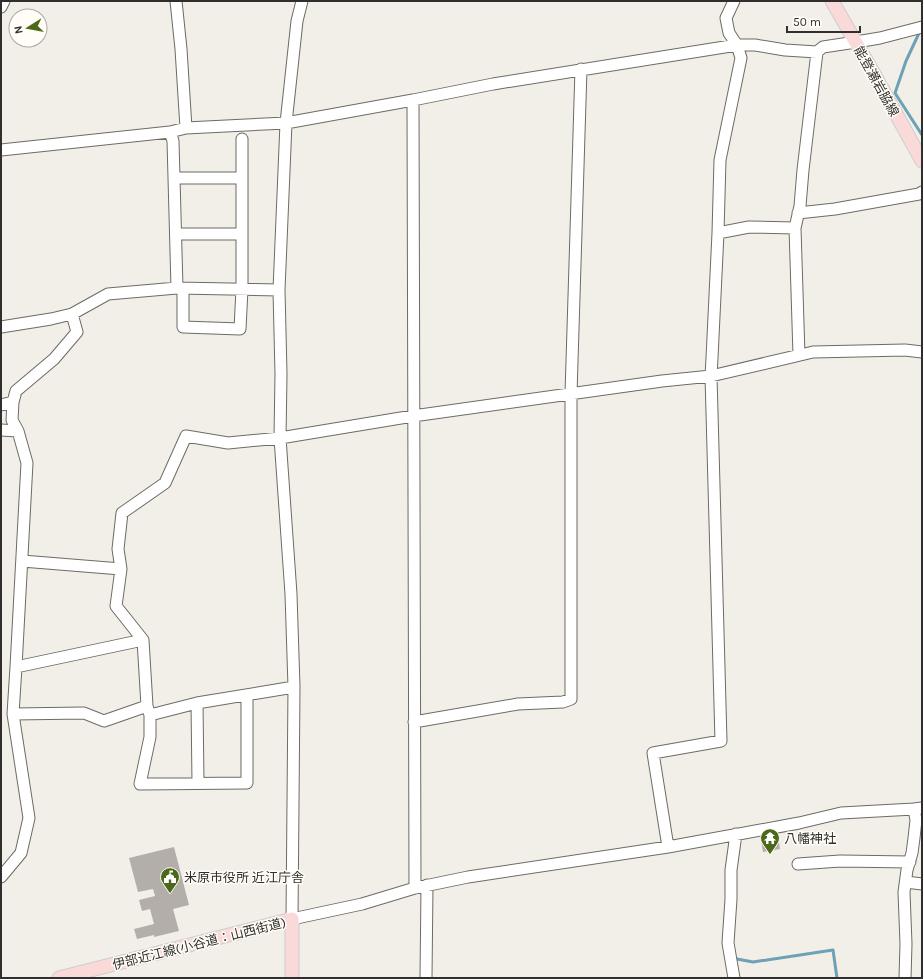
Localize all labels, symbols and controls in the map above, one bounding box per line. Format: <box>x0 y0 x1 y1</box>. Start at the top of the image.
north arrow <box>8 8 48 48</box>
scale bar <box>787 8 860 34</box>
text: 50 m <box>793 15 821 29</box>
text: N <box>12 25 26 35</box>
street label: 能登瀬岩脇線 <box>851 43 902 119</box>
temple icon: 八幡神社 <box>759 827 781 855</box>
place label: 八幡神社 <box>784 831 836 846</box>
public building icon: 米原市役所 近江庁舎 <box>159 866 181 894</box>
place label: 米原市役所 近江庁舎 <box>184 870 304 885</box>
street label: 伊部近江線(小谷道：山西街道) <box>111 915 287 972</box>

